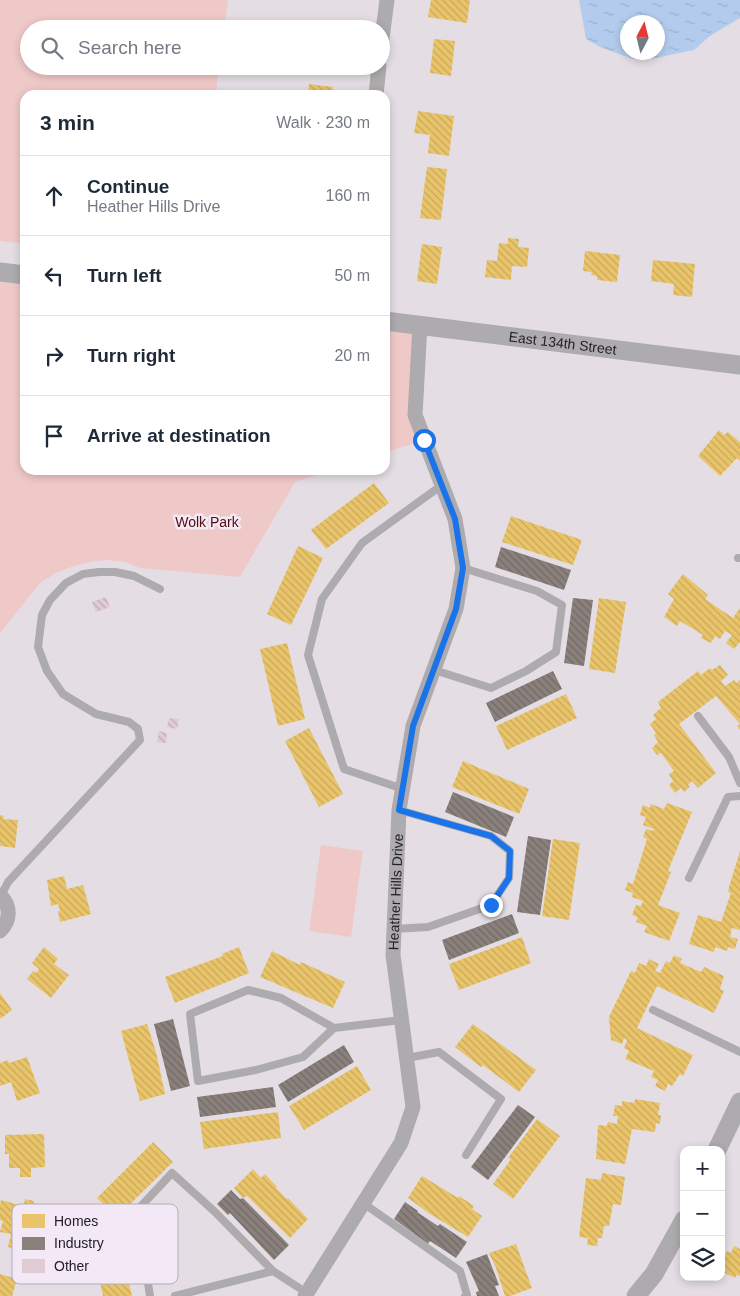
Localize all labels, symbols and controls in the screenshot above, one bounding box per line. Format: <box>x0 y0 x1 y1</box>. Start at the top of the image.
north arrow <box>620 15 665 60</box>
search box <box>20 20 390 75</box>
icon: search <box>38 34 66 62</box>
text: Search here <box>78 37 182 58</box>
text: 3 min <box>40 111 95 134</box>
text: Walk · 230 m <box>276 114 370 131</box>
text: Continue <box>87 176 169 197</box>
icon: ahead <box>40 182 68 210</box>
text: 160 m <box>326 187 370 204</box>
text: Heather Hills Drive <box>87 198 220 215</box>
icon: left <box>40 262 68 290</box>
text: Turn left <box>87 265 162 286</box>
text: 50 m <box>334 267 370 284</box>
street label: East 134th Street <box>508 328 617 358</box>
icon: right <box>40 342 68 370</box>
text: Turn right <box>87 345 175 366</box>
text: 20 m <box>334 347 370 364</box>
icon: arrive <box>40 422 68 450</box>
text: Arrive at destination <box>87 425 271 446</box>
route start <box>413 429 436 452</box>
park label: Wolk Park <box>175 514 240 530</box>
street label: Heather Hills Drive <box>385 833 406 951</box>
route end <box>480 894 503 917</box>
map controls <box>680 1146 725 1281</box>
button: + <box>680 1146 725 1191</box>
button: − <box>680 1191 725 1236</box>
legend <box>12 1204 178 1284</box>
text: Homes <box>54 1213 98 1229</box>
text: Industry <box>54 1235 104 1251</box>
button: layers <box>680 1236 725 1281</box>
text: Other <box>54 1258 89 1274</box>

